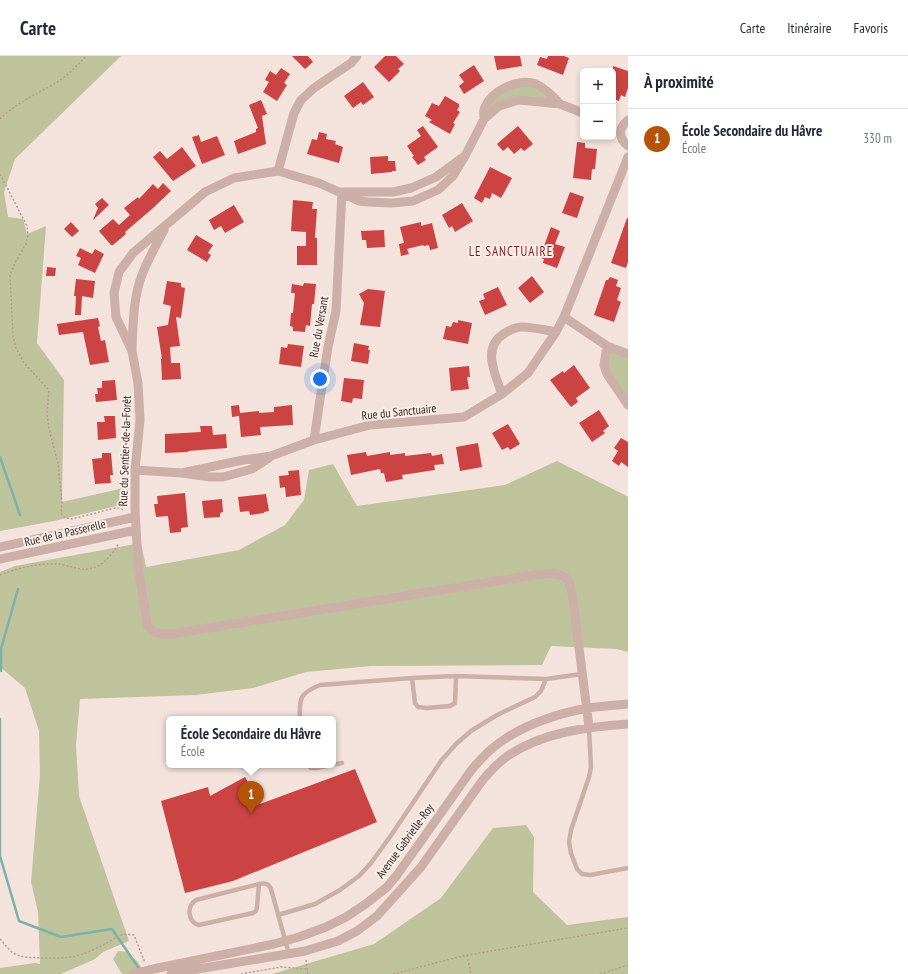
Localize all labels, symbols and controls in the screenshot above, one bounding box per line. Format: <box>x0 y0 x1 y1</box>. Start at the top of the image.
text: Carte <box>20 16 56 40</box>
text: Carte <box>740 19 765 37</box>
text: Itinéraire <box>787 19 832 37</box>
text: Favoris <box>854 19 888 37</box>
map controls <box>580 68 616 140</box>
button: + <box>580 68 616 104</box>
text: À proximité <box>644 71 714 93</box>
button: − <box>580 104 616 140</box>
text: École Secondaire du Hâvre <box>682 121 822 140</box>
text: 1 <box>654 130 660 147</box>
text: 330 m <box>863 130 892 147</box>
text: École <box>682 140 706 157</box>
district label: LE SANCTUAIRE <box>469 243 553 260</box>
street label: Rue du Versant <box>306 295 331 359</box>
your location <box>310 369 330 389</box>
street label: Rue du Sentier-de-la-Forêt <box>115 395 134 507</box>
street label: Rue du Sanctuaire <box>361 400 437 423</box>
street label: Rue de la Passerelle <box>23 516 107 549</box>
popup <box>166 716 336 768</box>
text: École Secondaire du Hâvre <box>181 724 321 743</box>
text: École <box>181 743 205 760</box>
pin: 1 <box>238 781 264 814</box>
street label: Avenue Gabrielle-Roy <box>372 800 437 881</box>

